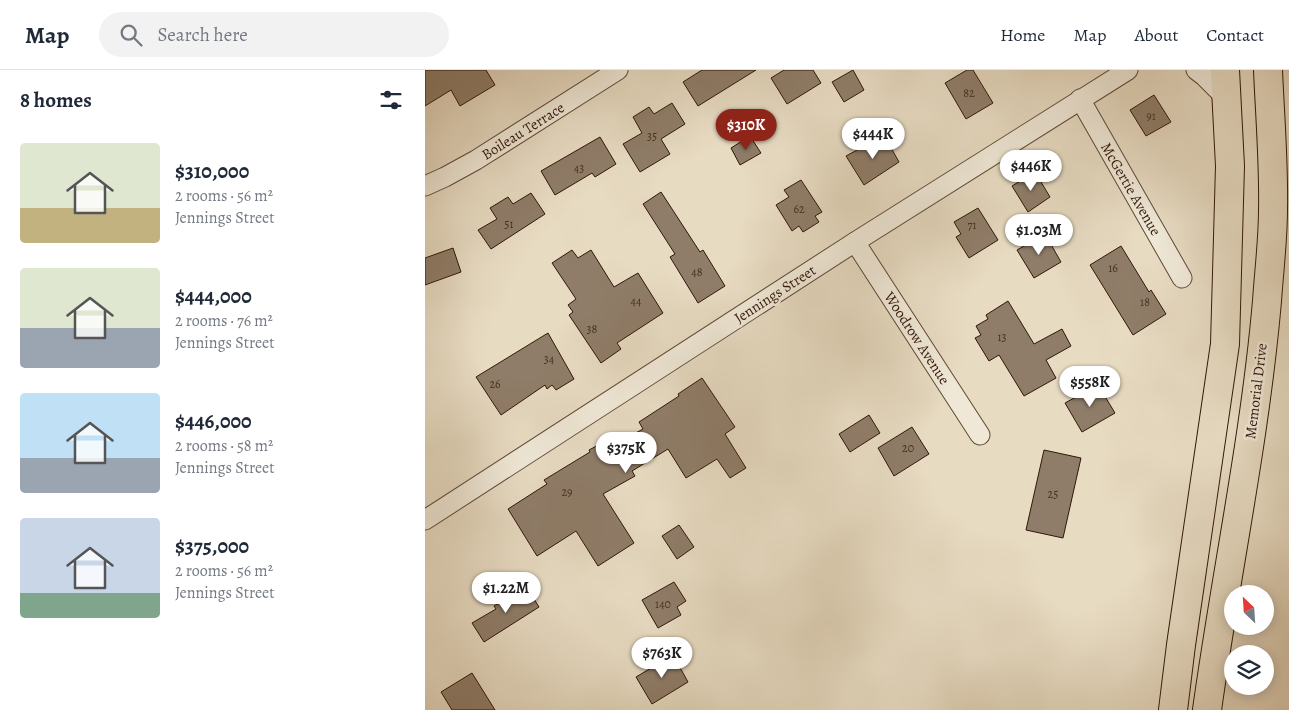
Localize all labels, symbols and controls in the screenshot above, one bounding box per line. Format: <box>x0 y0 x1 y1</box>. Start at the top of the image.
search box <box>99 12 449 57</box>
text: Map <box>25 19 69 51</box>
icon: search <box>117 21 145 49</box>
text: Search here <box>157 22 248 48</box>
text: Home <box>1000 23 1045 47</box>
text: Map <box>1073 23 1106 47</box>
text: About <box>1134 23 1178 47</box>
text: Contact <box>1206 23 1264 47</box>
house number: 82 <box>963 85 975 101</box>
text: 8 homes <box>20 86 92 114</box>
icon: filters <box>377 86 405 114</box>
street label: Boileau Terrace <box>478 97 568 164</box>
pin: $310K <box>711 108 781 151</box>
house number: 91 <box>1146 108 1156 124</box>
text: $310K <box>727 114 765 136</box>
pin: $444K <box>838 118 908 160</box>
text: $444K <box>853 123 893 145</box>
house number: 35 <box>647 128 657 144</box>
street label: McGertie Avenue <box>1096 139 1166 239</box>
pin: $446K <box>996 150 1066 192</box>
text: $446K <box>1011 155 1051 177</box>
text: $310,000 <box>175 157 249 185</box>
house number: 43 <box>574 160 584 176</box>
icon: home <box>60 163 120 223</box>
text: 2 rooms · 56 m² <box>175 185 273 207</box>
house number: 62 <box>793 201 805 217</box>
text: Jennings Street <box>175 207 275 229</box>
pin: $1.03M <box>998 214 1080 256</box>
house number: 51 <box>504 216 514 232</box>
house number: 71 <box>967 217 977 233</box>
text: $1.03M <box>1016 219 1062 241</box>
street label: Jennings Street <box>730 260 820 328</box>
house number: 16 <box>1108 260 1118 276</box>
house number: 48 <box>691 264 703 280</box>
text: $444,000 <box>175 282 252 310</box>
street label: Woodrow Avenue <box>879 287 955 388</box>
icon: home <box>60 288 120 348</box>
house number: 44 <box>631 293 642 309</box>
house number: 18 <box>1140 294 1150 310</box>
text: 2 rooms · 76 m² <box>175 310 273 332</box>
house number: 38 <box>587 321 598 337</box>
house number: 13 <box>997 329 1007 345</box>
text: Jennings Street <box>175 332 275 354</box>
street label: Memorial Drive <box>1240 342 1272 440</box>
house number: 34 <box>544 351 555 367</box>
pin: $558K <box>1055 366 1125 408</box>
text: $558K <box>1070 371 1110 393</box>
house number: 26 <box>489 376 501 392</box>
text: $446,000 <box>175 407 252 435</box>
icon: home <box>60 413 120 473</box>
pin: $375K <box>591 432 661 474</box>
text: 2 rooms · 58 m² <box>175 435 273 457</box>
text: $375K <box>607 437 645 459</box>
house number: 20 <box>902 440 914 456</box>
text: Jennings Street <box>175 457 275 479</box>
house number: 29 <box>561 484 573 500</box>
house number: 25 <box>1048 486 1058 502</box>
text: $375,000 <box>175 532 249 560</box>
icon: home <box>60 538 120 598</box>
text: 2 rooms · 56 m² <box>175 560 273 582</box>
pin: $1.22M <box>465 572 547 614</box>
text: $1.22M <box>483 577 529 599</box>
text: Jennings Street <box>175 582 275 604</box>
north arrow <box>1224 585 1274 635</box>
map controls <box>1224 585 1274 695</box>
house number: 140 <box>655 596 671 612</box>
pin: $763K <box>627 636 697 679</box>
text: $763K <box>642 642 682 664</box>
button: layers <box>1224 645 1274 695</box>

